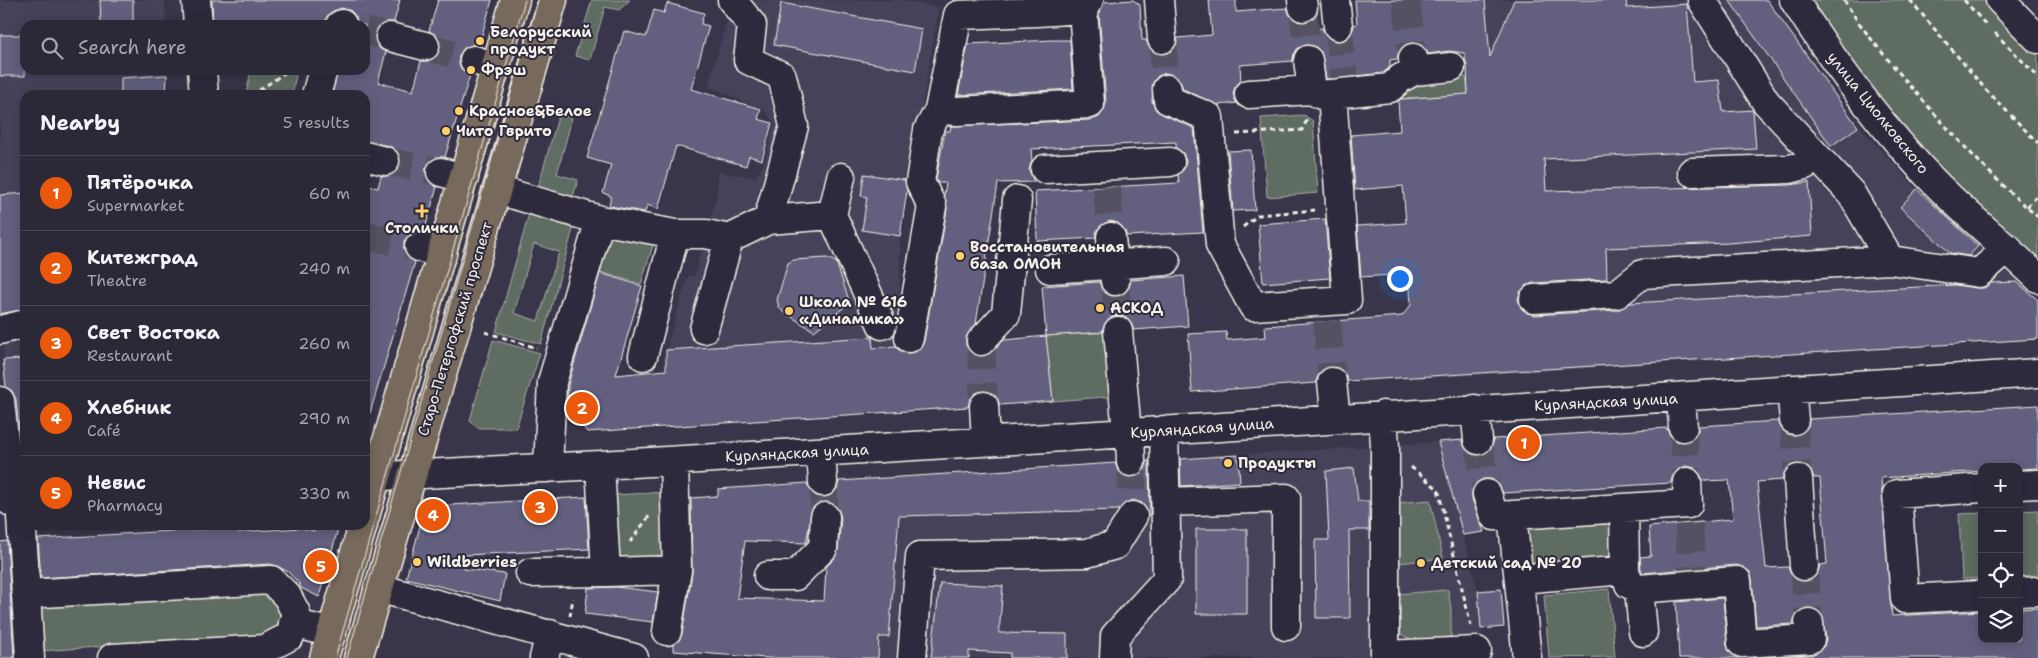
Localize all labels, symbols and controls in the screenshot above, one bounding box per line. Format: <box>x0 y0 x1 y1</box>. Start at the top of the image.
search box <box>20 20 370 75</box>
place label: Белорусский продукт <box>490 22 592 59</box>
icon: search <box>38 34 66 62</box>
text: Search here <box>78 35 187 60</box>
marker: Белорусский продукт <box>474 35 486 47</box>
street label: улица Циолковского <box>1823 48 1933 178</box>
place label: Фрэш <box>481 60 527 80</box>
marker: Фрэш <box>465 64 477 76</box>
place label: Красное&Белое <box>469 101 592 121</box>
marker: Красное&Белое <box>453 105 465 117</box>
text: Nearby <box>40 109 120 137</box>
text: 5 results <box>283 112 350 133</box>
place label: Чито Гврито <box>456 121 552 141</box>
marker: Чито Гврито <box>440 125 452 137</box>
text: Пятёрочка <box>87 170 193 195</box>
text: 1 <box>52 183 60 204</box>
text: 60 m <box>309 183 350 204</box>
text: Supermarket <box>87 195 184 216</box>
marker: Столички <box>416 205 428 217</box>
place label: Столички <box>385 218 460 238</box>
street label: Старо-Петергофский проспект <box>413 219 497 438</box>
place label: Восстановительная база ОМОН <box>970 237 1125 274</box>
text: Китежград <box>87 245 198 270</box>
marker: Восстановительная база ОМОН <box>954 250 966 262</box>
text: 2 <box>50 258 62 279</box>
text: 240 m <box>298 258 350 279</box>
your location <box>1387 266 1413 292</box>
text: Theatre <box>87 270 147 291</box>
place label: Школа № 616 «Динамика» <box>799 292 907 329</box>
place label: АСКОД <box>1110 298 1164 318</box>
marker: АСКОД <box>1094 302 1106 314</box>
marker: Школа № 616 «Динамика» <box>783 305 795 317</box>
text: Свет Востока <box>87 320 220 345</box>
text: 3 <box>50 333 62 354</box>
text: 260 m <box>298 333 350 354</box>
text: Restaurant <box>87 345 173 366</box>
street label: Курляндская улица <box>1534 388 1679 416</box>
pin: 2 <box>566 389 598 427</box>
text: Хлебник <box>87 395 171 420</box>
text: 4 <box>50 408 62 429</box>
text: 290 m <box>298 408 350 429</box>
street label: Курляндская улица <box>1130 413 1275 443</box>
text: Café <box>87 420 121 441</box>
pin: 1 <box>1508 424 1540 462</box>
street label: Курляндская улица <box>725 439 870 467</box>
place label: Продукты <box>1238 453 1316 473</box>
marker: Продукты <box>1222 457 1234 469</box>
map controls <box>1978 463 2023 643</box>
button: + <box>1978 463 2023 508</box>
text: Невис <box>87 470 146 495</box>
text: 5 <box>51 483 61 504</box>
text: 330 m <box>298 483 350 504</box>
pin: 3 <box>524 488 556 526</box>
text: Pharmacy <box>87 495 163 516</box>
pin: 4 <box>417 496 449 534</box>
button: − <box>1978 508 2023 553</box>
pin: 5 <box>305 547 337 585</box>
place label: Wildberries <box>427 552 517 572</box>
place label: Детский сад № 20 <box>1431 553 1582 573</box>
button: locate <box>1978 553 2023 598</box>
marker: Wildberries <box>411 556 423 568</box>
marker: Детский сад № 20 <box>1415 557 1427 569</box>
button: layers <box>1978 598 2023 643</box>

